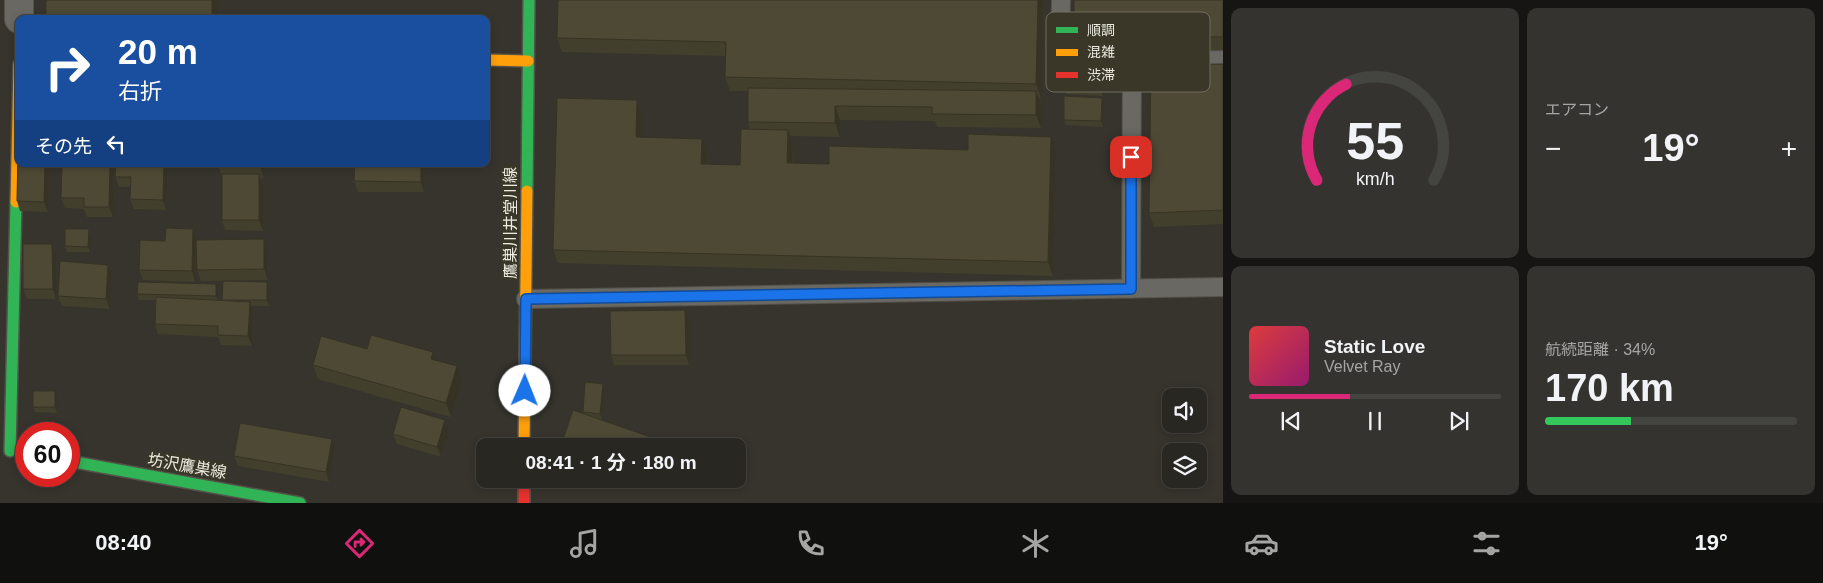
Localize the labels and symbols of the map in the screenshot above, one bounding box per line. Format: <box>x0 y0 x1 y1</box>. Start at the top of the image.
legend <box>1046 12 1210 92</box>
text: 順調 <box>1087 22 1115 38</box>
text: 混雑 <box>1087 44 1115 60</box>
text: 渋滞 <box>1087 67 1115 83</box>
pin <box>1110 136 1152 178</box>
street label: 鷹巣川井堂川線 <box>502 167 519 279</box>
position arrow <box>498 364 550 416</box>
speed limit sign: 60 <box>15 422 80 487</box>
street label: 坊沢鷹巣線 <box>146 451 228 481</box>

